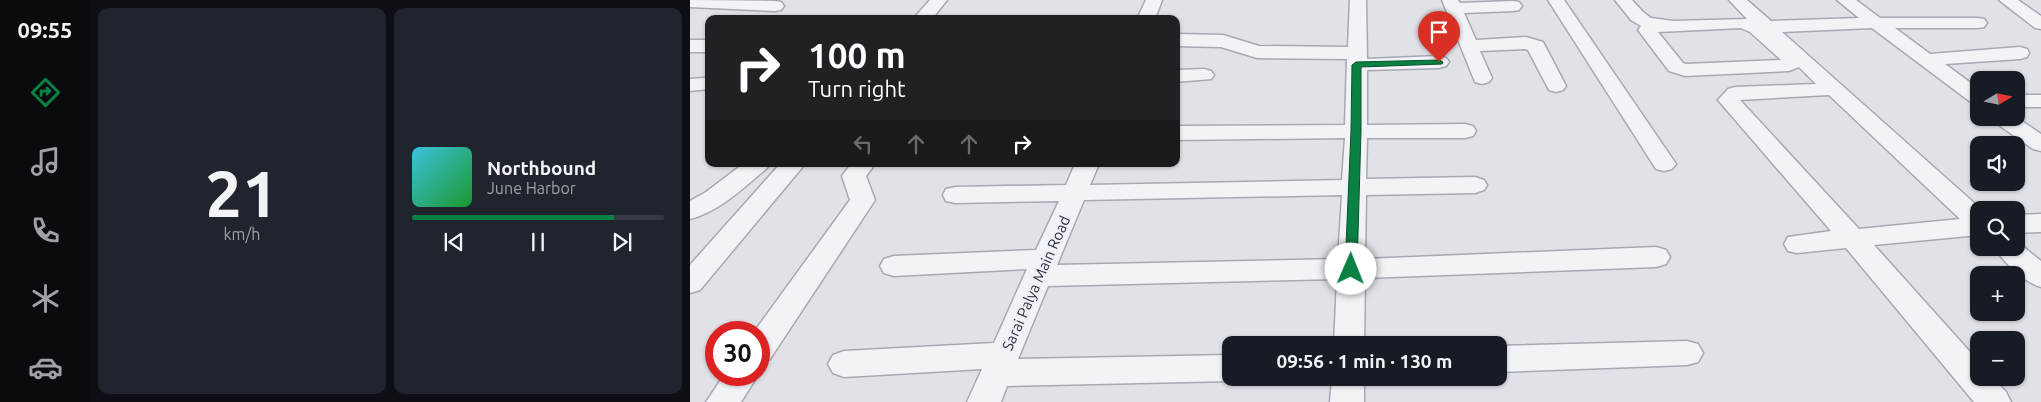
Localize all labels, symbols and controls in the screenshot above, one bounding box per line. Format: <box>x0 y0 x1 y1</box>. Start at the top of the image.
pin <box>1418 11 1460 62</box>
text: 09:55 <box>17 17 73 42</box>
icon: arrive <box>1425 18 1453 46</box>
icon: right <box>725 35 790 100</box>
text: 100 m <box>808 35 906 75</box>
north arrow <box>1970 71 2025 126</box>
map controls <box>1970 71 2025 386</box>
icon: directions <box>28 75 63 110</box>
text: Turn right <box>808 76 906 101</box>
icon: left <box>849 130 877 158</box>
icon: ahead <box>902 130 930 158</box>
icon: ahead <box>955 130 983 158</box>
icon: right <box>1008 130 1036 158</box>
button: sound <box>1970 136 2025 191</box>
icon: music <box>28 144 63 179</box>
text: 21 <box>205 156 279 229</box>
text: Northbound <box>487 157 596 179</box>
text: June Harbor <box>487 179 576 197</box>
button: search <box>1970 201 2025 256</box>
icon: phone <box>28 213 63 248</box>
street label: Sarai Palya Main Road <box>999 213 1073 353</box>
text: km/h <box>224 225 260 243</box>
icon: previous <box>440 228 468 256</box>
icon: pause <box>524 228 552 256</box>
icon: next <box>608 228 636 256</box>
position arrow <box>1324 242 1376 294</box>
button: + <box>1970 266 2025 321</box>
icon: climate <box>28 281 63 316</box>
speed limit sign: 30 <box>705 321 770 386</box>
button: − <box>1970 331 2025 386</box>
icon: car <box>28 350 63 385</box>
text: 09:56 · 1 min · 130 m <box>1277 350 1452 372</box>

